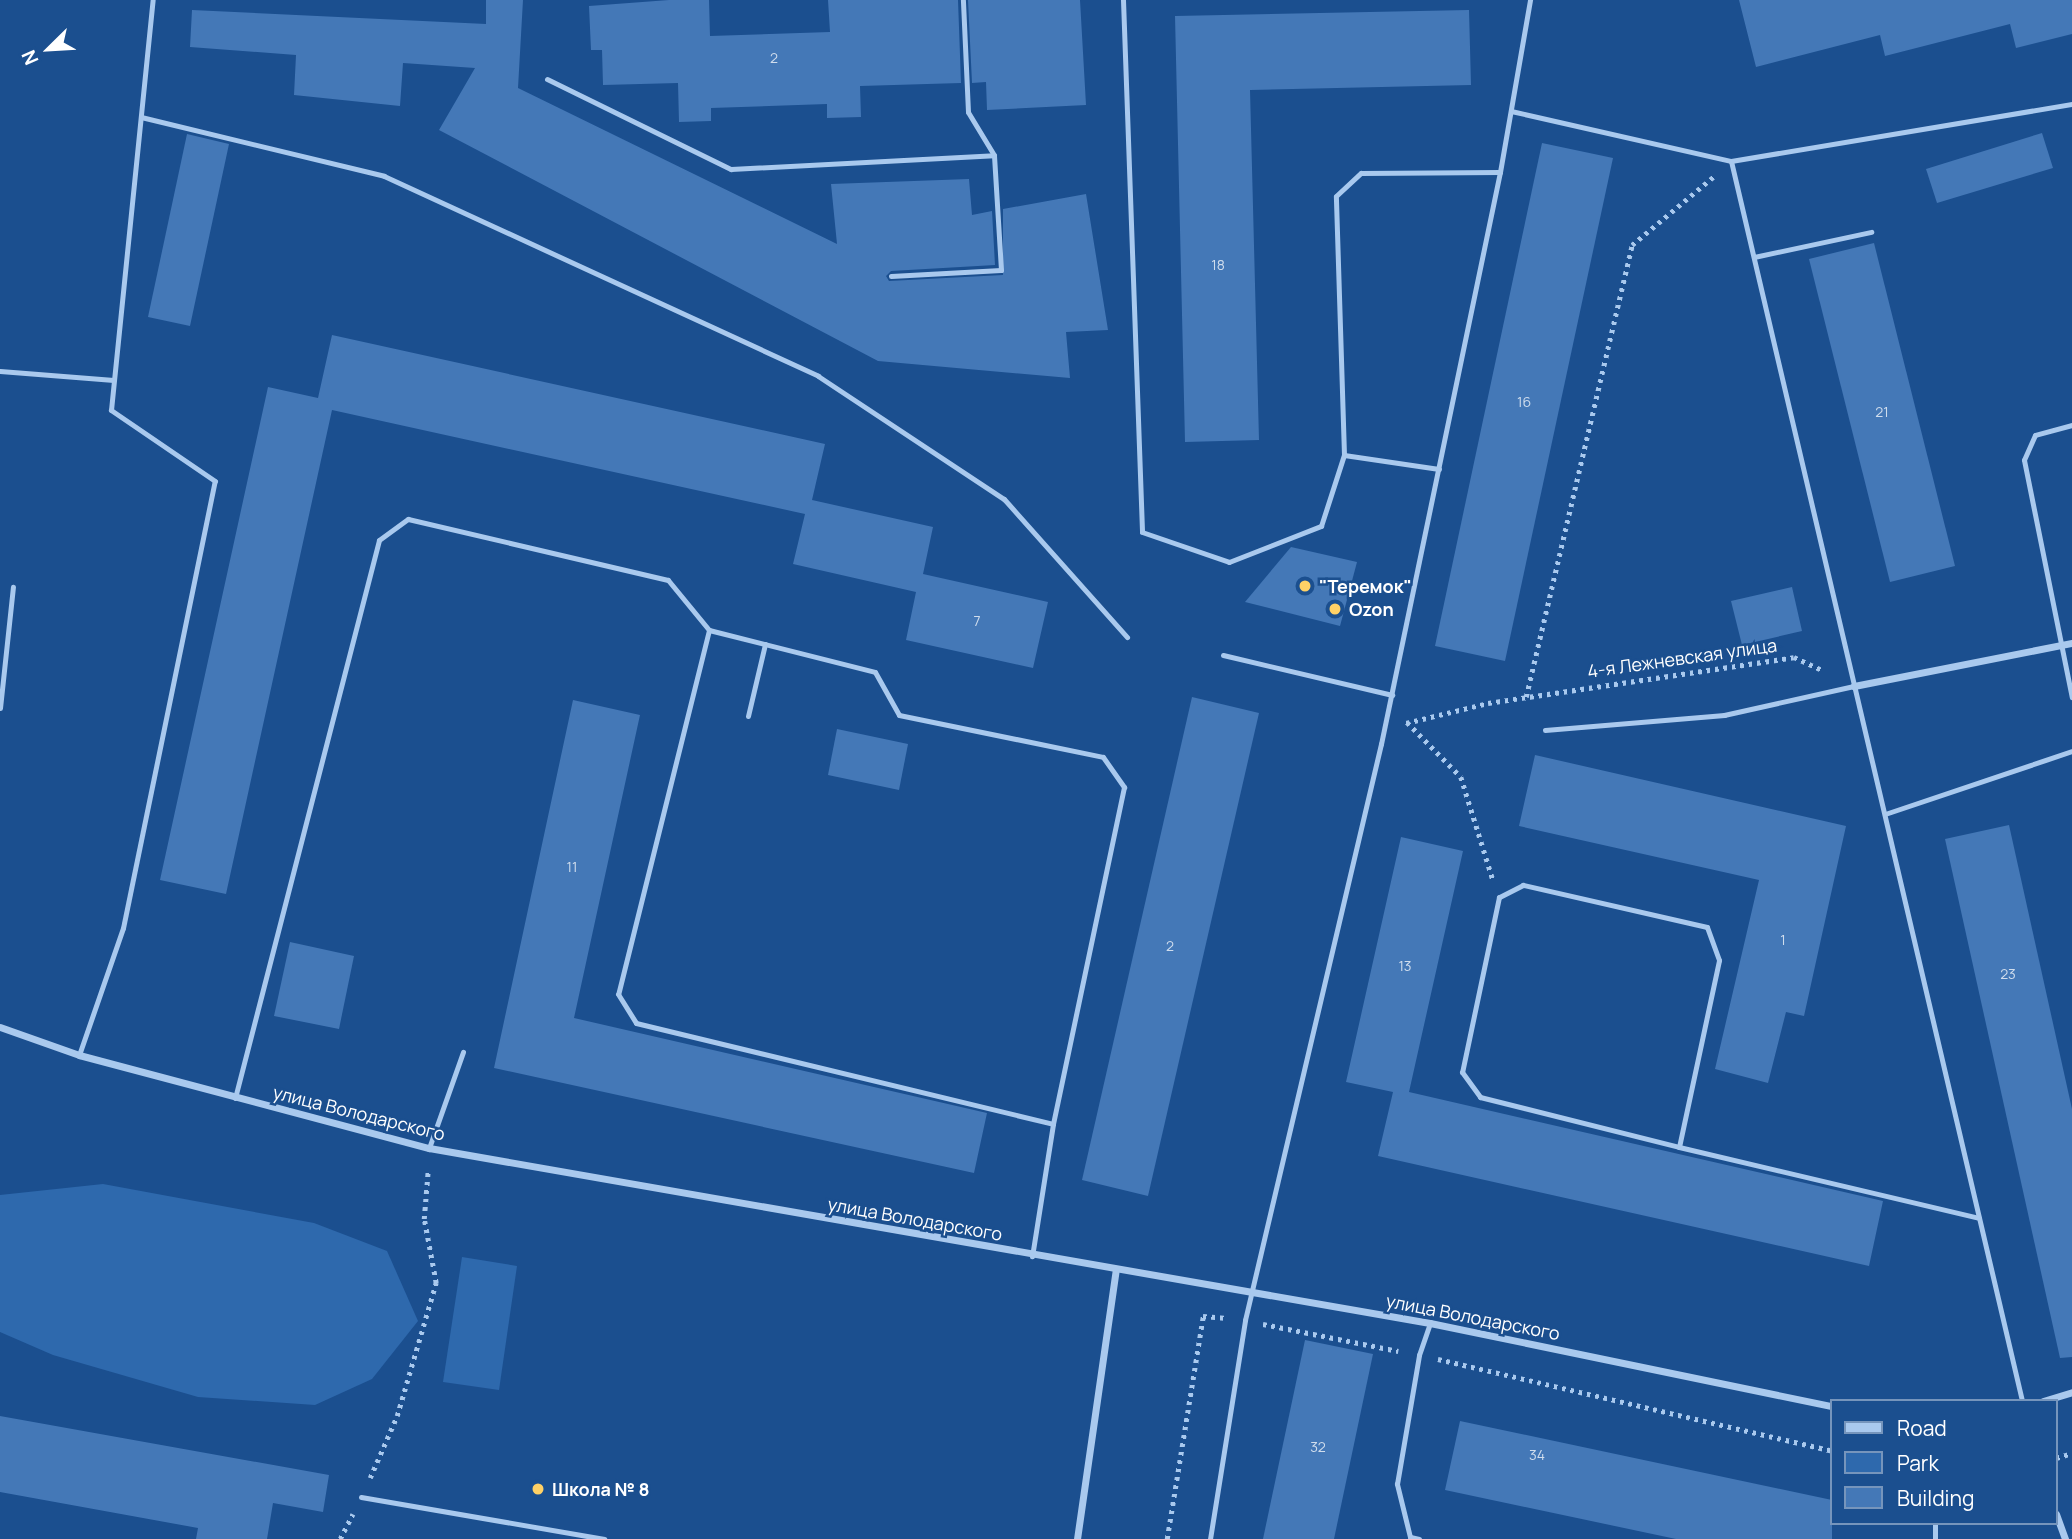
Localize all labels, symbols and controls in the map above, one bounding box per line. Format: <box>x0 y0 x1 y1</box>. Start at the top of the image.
north arrow <box>14 14 84 84</box>
text: N <box>15 46 44 69</box>
house number: 2 <box>770 50 778 66</box>
house number: 18 <box>1211 257 1225 273</box>
house number: 16 <box>1517 394 1531 410</box>
house number: 21 <box>1875 404 1889 420</box>
place label: "Теремок" <box>1319 575 1412 597</box>
marker: "Теремок" <box>1297 578 1313 594</box>
place label: Ozon <box>1349 598 1394 620</box>
marker: Ozon <box>1327 601 1343 617</box>
house number: 7 <box>973 613 981 629</box>
street label: 4-я Лежневская улица <box>1586 634 1778 682</box>
house number: 11 <box>567 859 577 875</box>
house number: 1 <box>1780 932 1786 948</box>
house number: 2 <box>1166 938 1174 954</box>
house number: 13 <box>1398 958 1412 974</box>
house number: 23 <box>2000 966 2016 982</box>
street label: улица Володарского <box>271 1081 447 1145</box>
street label: улица Володарского <box>826 1193 1004 1245</box>
street label: улица Володарского <box>1384 1290 1562 1344</box>
legend <box>1830 1399 2058 1525</box>
text: Road <box>1897 1414 1947 1442</box>
house number: 32 <box>1310 1439 1326 1455</box>
house number: 34 <box>1529 1447 1545 1463</box>
text: Park <box>1897 1449 1939 1477</box>
place label: Школа № 8 <box>552 1478 650 1500</box>
marker: Школа № 8 <box>530 1481 546 1497</box>
text: Building <box>1897 1484 1974 1512</box>

